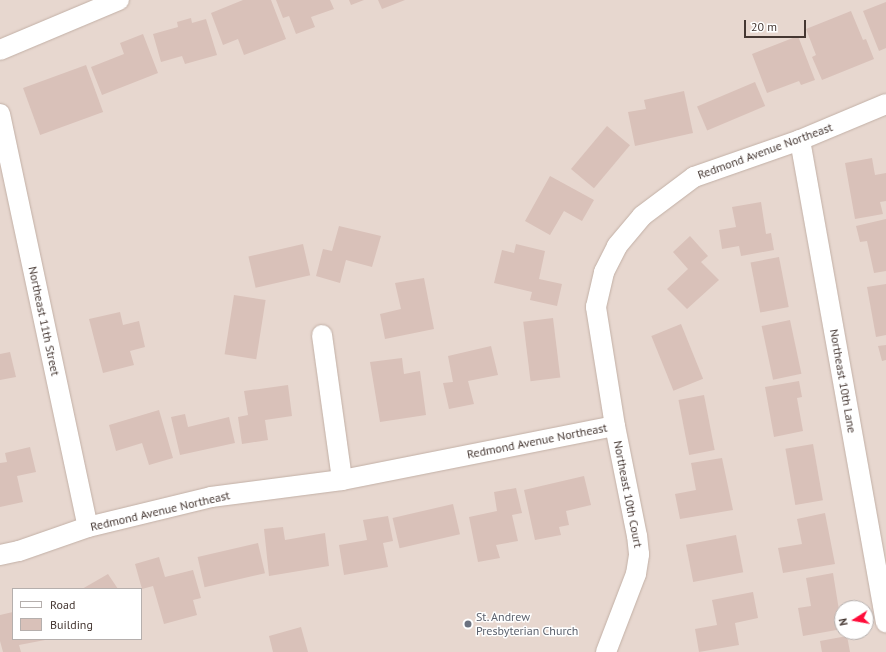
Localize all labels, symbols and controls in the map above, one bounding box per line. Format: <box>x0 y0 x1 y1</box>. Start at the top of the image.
scale bar <box>746 12 808 38</box>
text: 20 m <box>751 19 777 34</box>
street label: Redmond Avenue Northeast <box>695 120 835 182</box>
street label: Northeast 11th Street <box>25 265 63 377</box>
street label: Northeast 10th Lane <box>827 328 859 434</box>
street label: Redmond Avenue Northeast <box>465 420 609 462</box>
street label: Northeast 10th Court <box>611 439 645 549</box>
street label: Redmond Avenue Northeast <box>89 488 231 534</box>
legend <box>12 588 142 640</box>
text: Road <box>50 597 75 612</box>
north arrow <box>834 600 874 640</box>
place label: St. Andrew Presbyterian Church <box>476 610 578 638</box>
text: Building <box>50 617 93 632</box>
text: N <box>836 617 851 627</box>
marker: St. Andrew Presbyterian Church <box>463 619 473 629</box>

